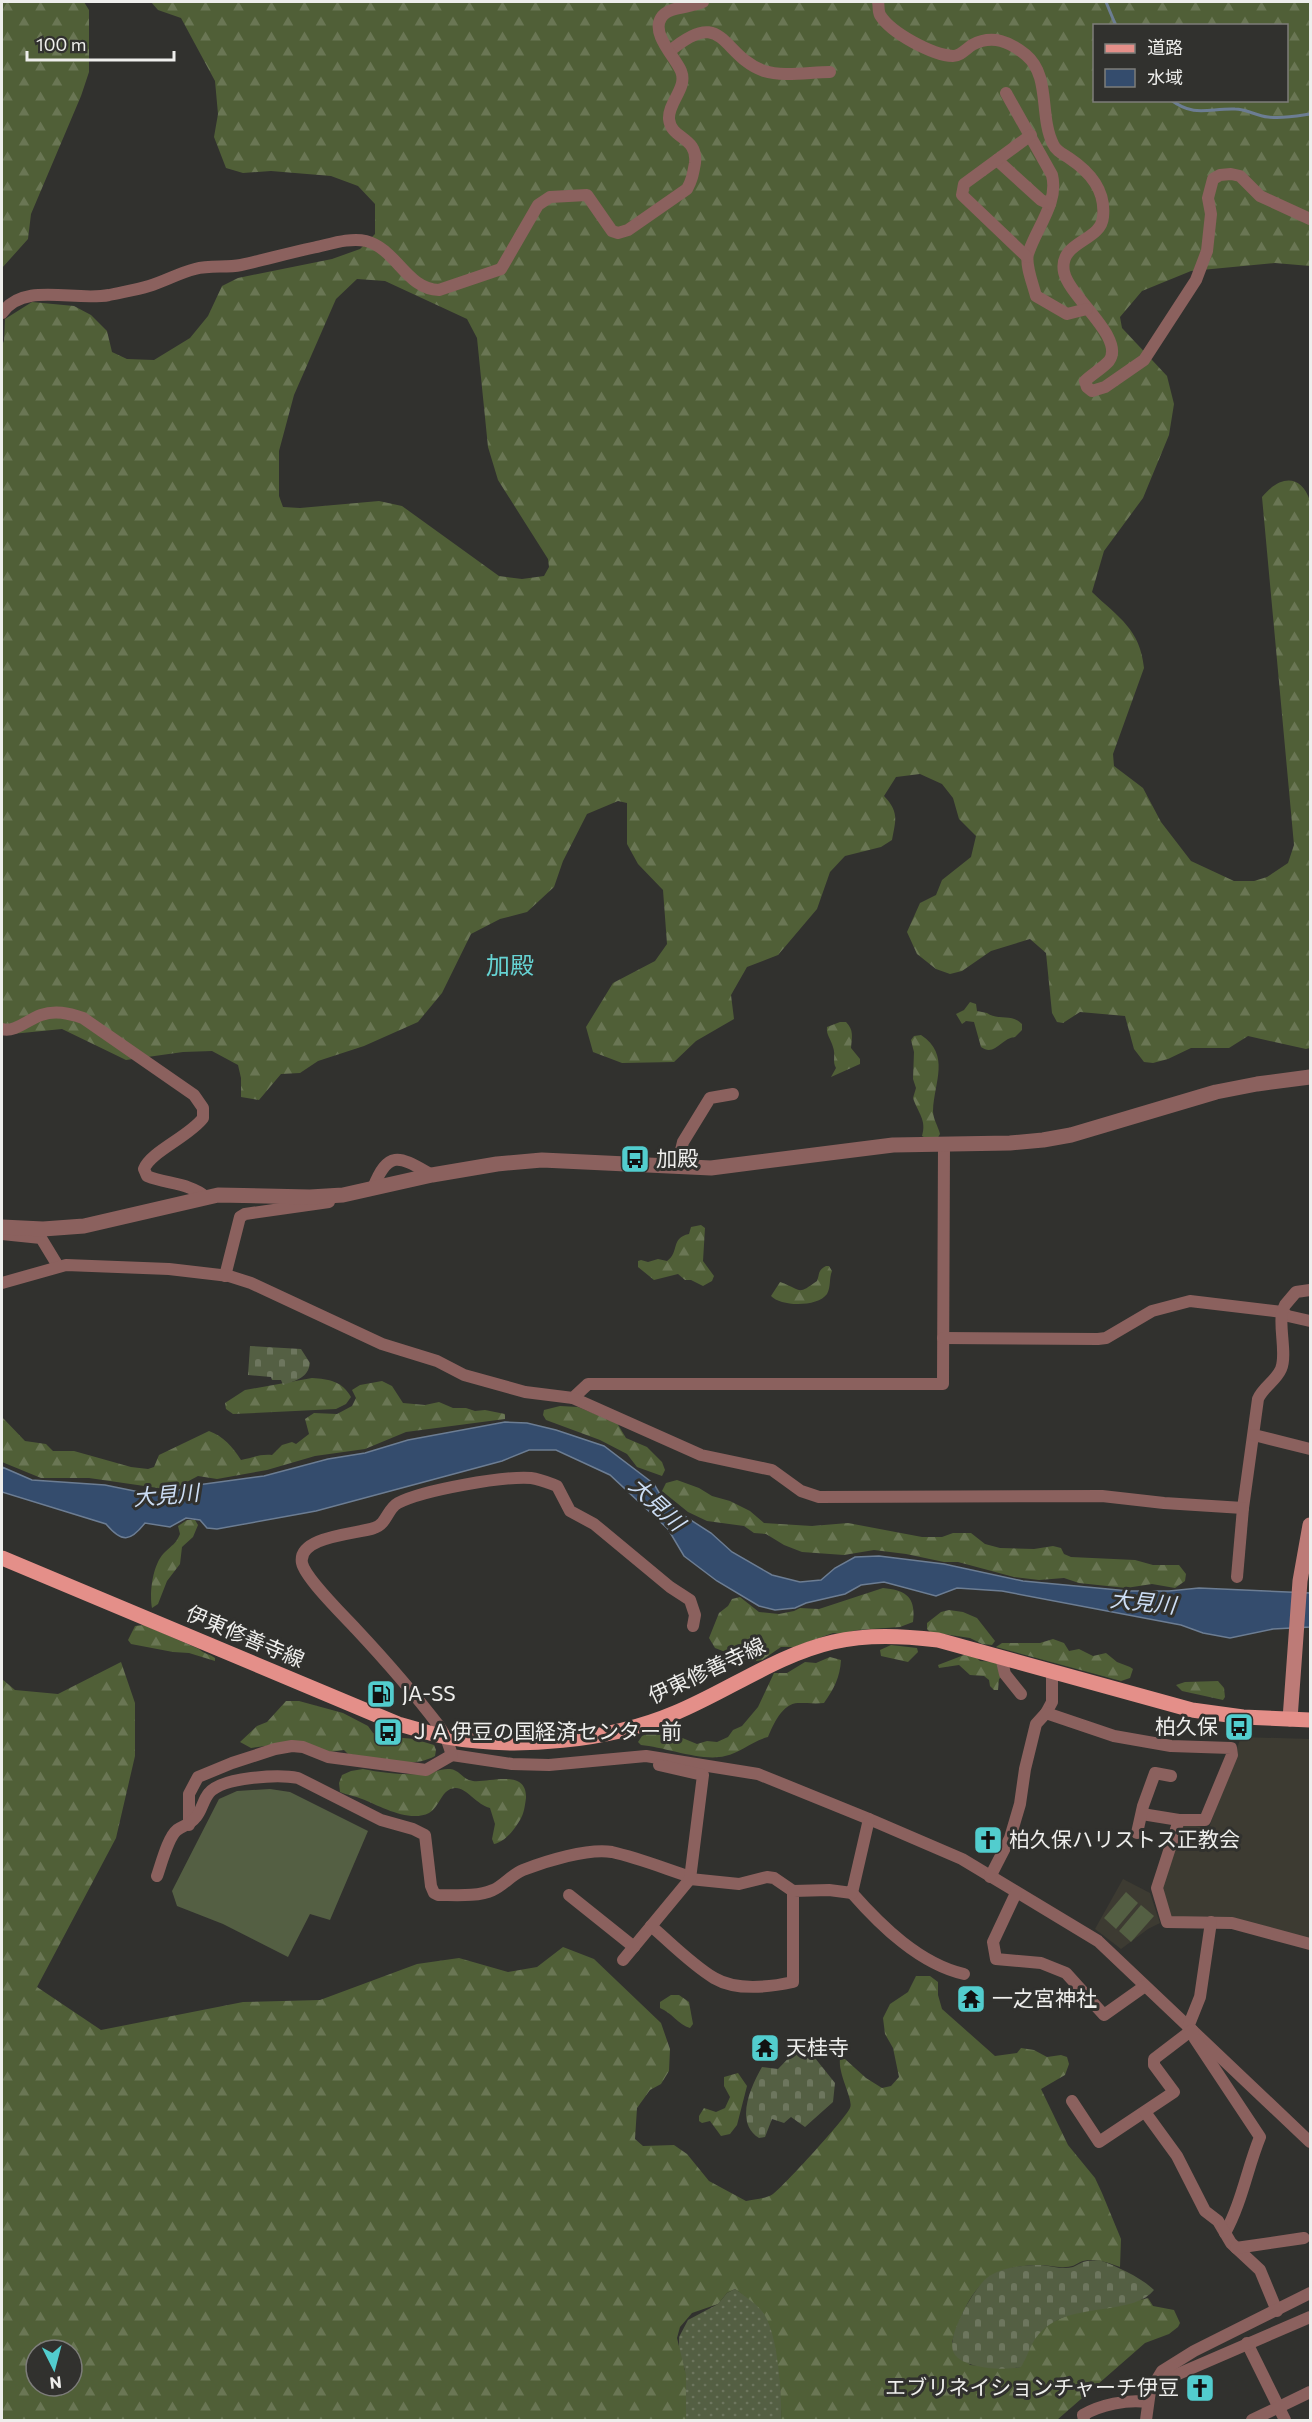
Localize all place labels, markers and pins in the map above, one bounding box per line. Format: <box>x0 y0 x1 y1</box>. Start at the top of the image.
bus stop icon: 加殿 <box>619 1143 651 1175</box>
place label: 加殿 <box>656 1145 698 1170</box>
fuel station icon: JA-SS <box>365 1678 397 1710</box>
place label: JA-SS <box>402 1680 456 1705</box>
bus stop icon: 柏久保 <box>1223 1711 1255 1743</box>
place label: 柏久保 <box>1155 1713 1218 1738</box>
bus stop icon: ＪＡ伊豆の国経済センター前 <box>372 1716 404 1748</box>
place label: ＪＡ伊豆の国経済センター前 <box>409 1718 682 1743</box>
church icon: 柏久保ハリストス正教会 <box>972 1824 1004 1856</box>
place label: 柏久保ハリストス正教会 <box>1009 1826 1240 1851</box>
temple icon: 一之宮神社 <box>955 1983 987 2015</box>
place label: 一之宮神社 <box>992 1985 1097 2010</box>
temple icon: 天桂寺 <box>749 2032 781 2064</box>
place label: 天桂寺 <box>786 2034 849 2059</box>
church icon: エブリネイションチャーチ伊豆 <box>1184 2372 1216 2404</box>
place label: エブリネイションチャーチ伊豆 <box>885 2374 1179 2399</box>

